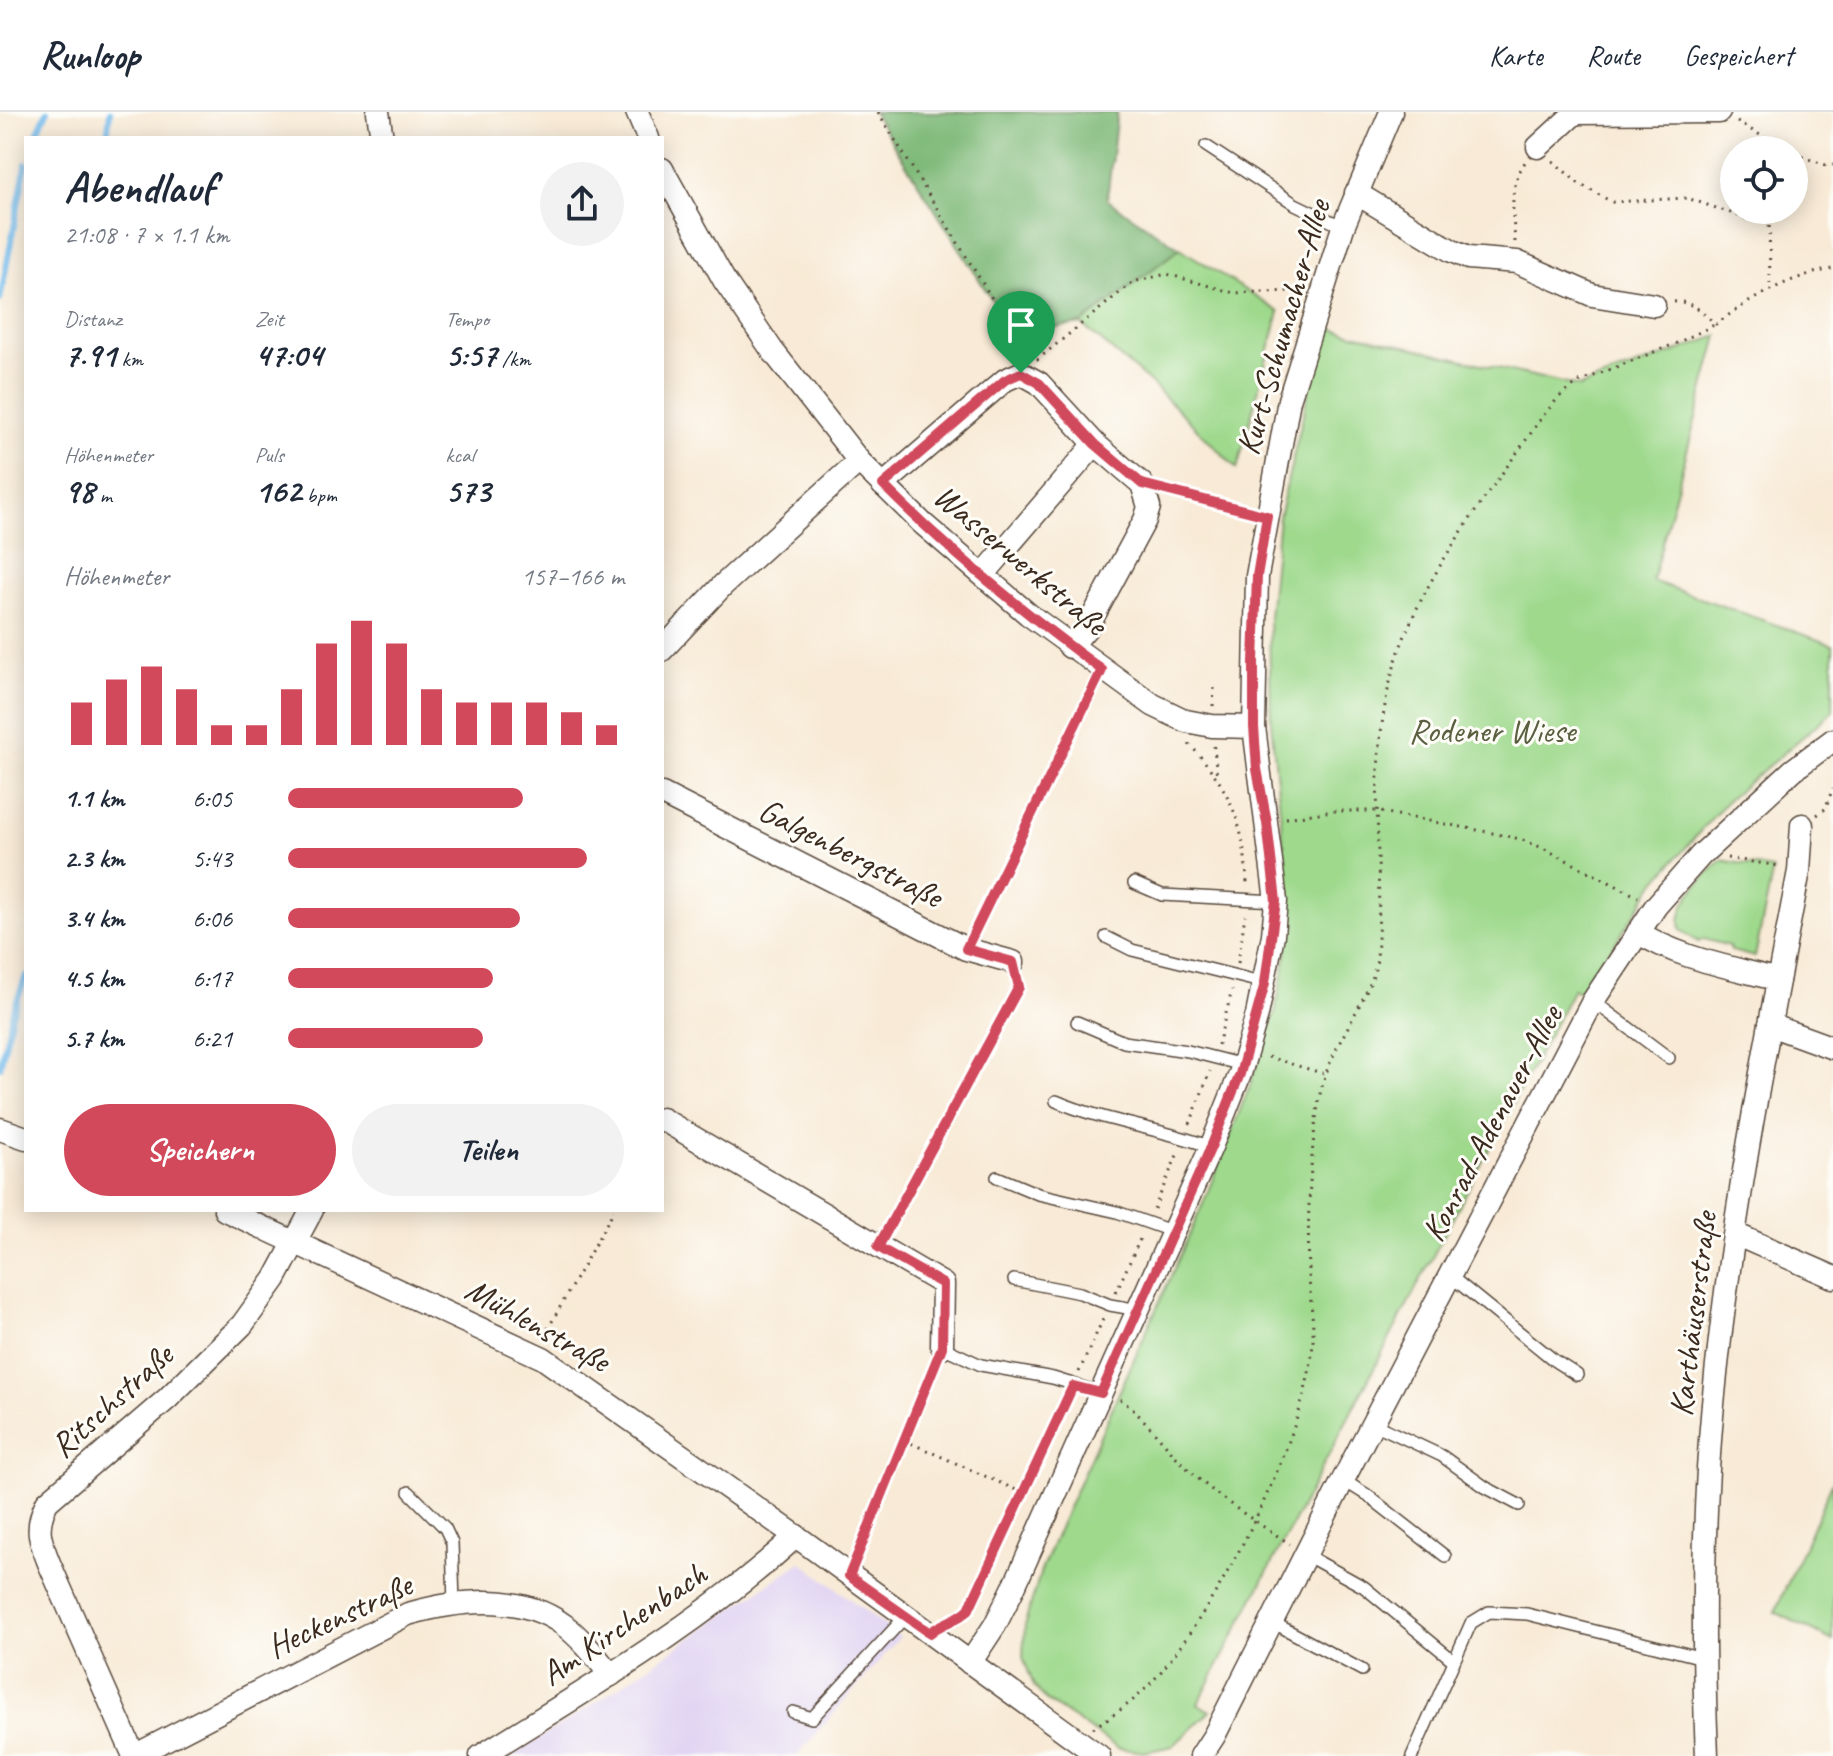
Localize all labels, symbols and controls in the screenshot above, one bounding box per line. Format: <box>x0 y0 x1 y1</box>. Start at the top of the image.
text: Runloop <box>40 32 140 79</box>
text: Karte <box>1489 38 1543 73</box>
text: Route <box>1587 38 1640 73</box>
text: Gespeichert <box>1684 38 1793 73</box>
map controls <box>1720 136 1808 224</box>
button: locate <box>1720 136 1808 224</box>
text: Abendlauf <box>64 160 214 215</box>
button: share <box>540 162 624 246</box>
street label: Kurt-Schumacher-Allee <box>1226 193 1340 460</box>
text: 21:08 · 7 × 1.1 km <box>64 218 230 251</box>
pin <box>987 291 1055 373</box>
icon: arrive <box>999 303 1043 347</box>
text: Distanz <box>64 305 122 333</box>
text: Zeit <box>255 305 284 333</box>
text: Tempo <box>445 305 489 333</box>
text: 7.91 <box>64 333 116 376</box>
text: 47:04 <box>255 333 322 376</box>
text: 5:57 <box>445 333 497 376</box>
text: km <box>116 345 143 373</box>
text: /km <box>497 345 531 373</box>
text: Höhenmeter <box>64 441 153 469</box>
text: Puls <box>255 441 284 469</box>
text: kcal <box>445 441 474 469</box>
text: 98 <box>64 469 94 512</box>
text: 162 <box>255 469 301 512</box>
text: 573 <box>445 469 491 512</box>
street label: Wasserwerkstraße <box>925 474 1119 646</box>
text: m <box>94 481 112 509</box>
text: bpm <box>301 481 337 509</box>
text: Höhenmeter <box>64 560 169 593</box>
text: 157–166 m <box>521 560 624 593</box>
park label: Rodener Wiese <box>1409 709 1577 752</box>
text: 1.1 km <box>64 782 124 815</box>
text: 6:05 <box>192 782 232 815</box>
street label: Galgenbergstraße <box>752 788 952 918</box>
text: 2.3 km <box>64 842 124 875</box>
text: 5:43 <box>192 842 232 875</box>
text: 3.4 km <box>64 902 124 935</box>
text: 6:06 <box>192 902 232 935</box>
text: 4.5 km <box>64 962 124 995</box>
text: 6:17 <box>192 962 232 995</box>
street label: Konrad-Adenauer-Allee <box>1411 996 1573 1249</box>
text: 5.7 km <box>64 1022 124 1055</box>
text: 6:21 <box>192 1022 232 1055</box>
button: Speichern <box>64 1104 336 1196</box>
button: Teilen <box>352 1104 624 1196</box>
street label: Karthäuserstraße <box>1659 1207 1727 1419</box>
street label: Mühlenstraße <box>458 1267 620 1383</box>
street label: Ritschstraße <box>41 1332 184 1467</box>
street label: Am Kirchenbach <box>532 1551 716 1695</box>
street label: Heckenstraße <box>260 1562 421 1668</box>

